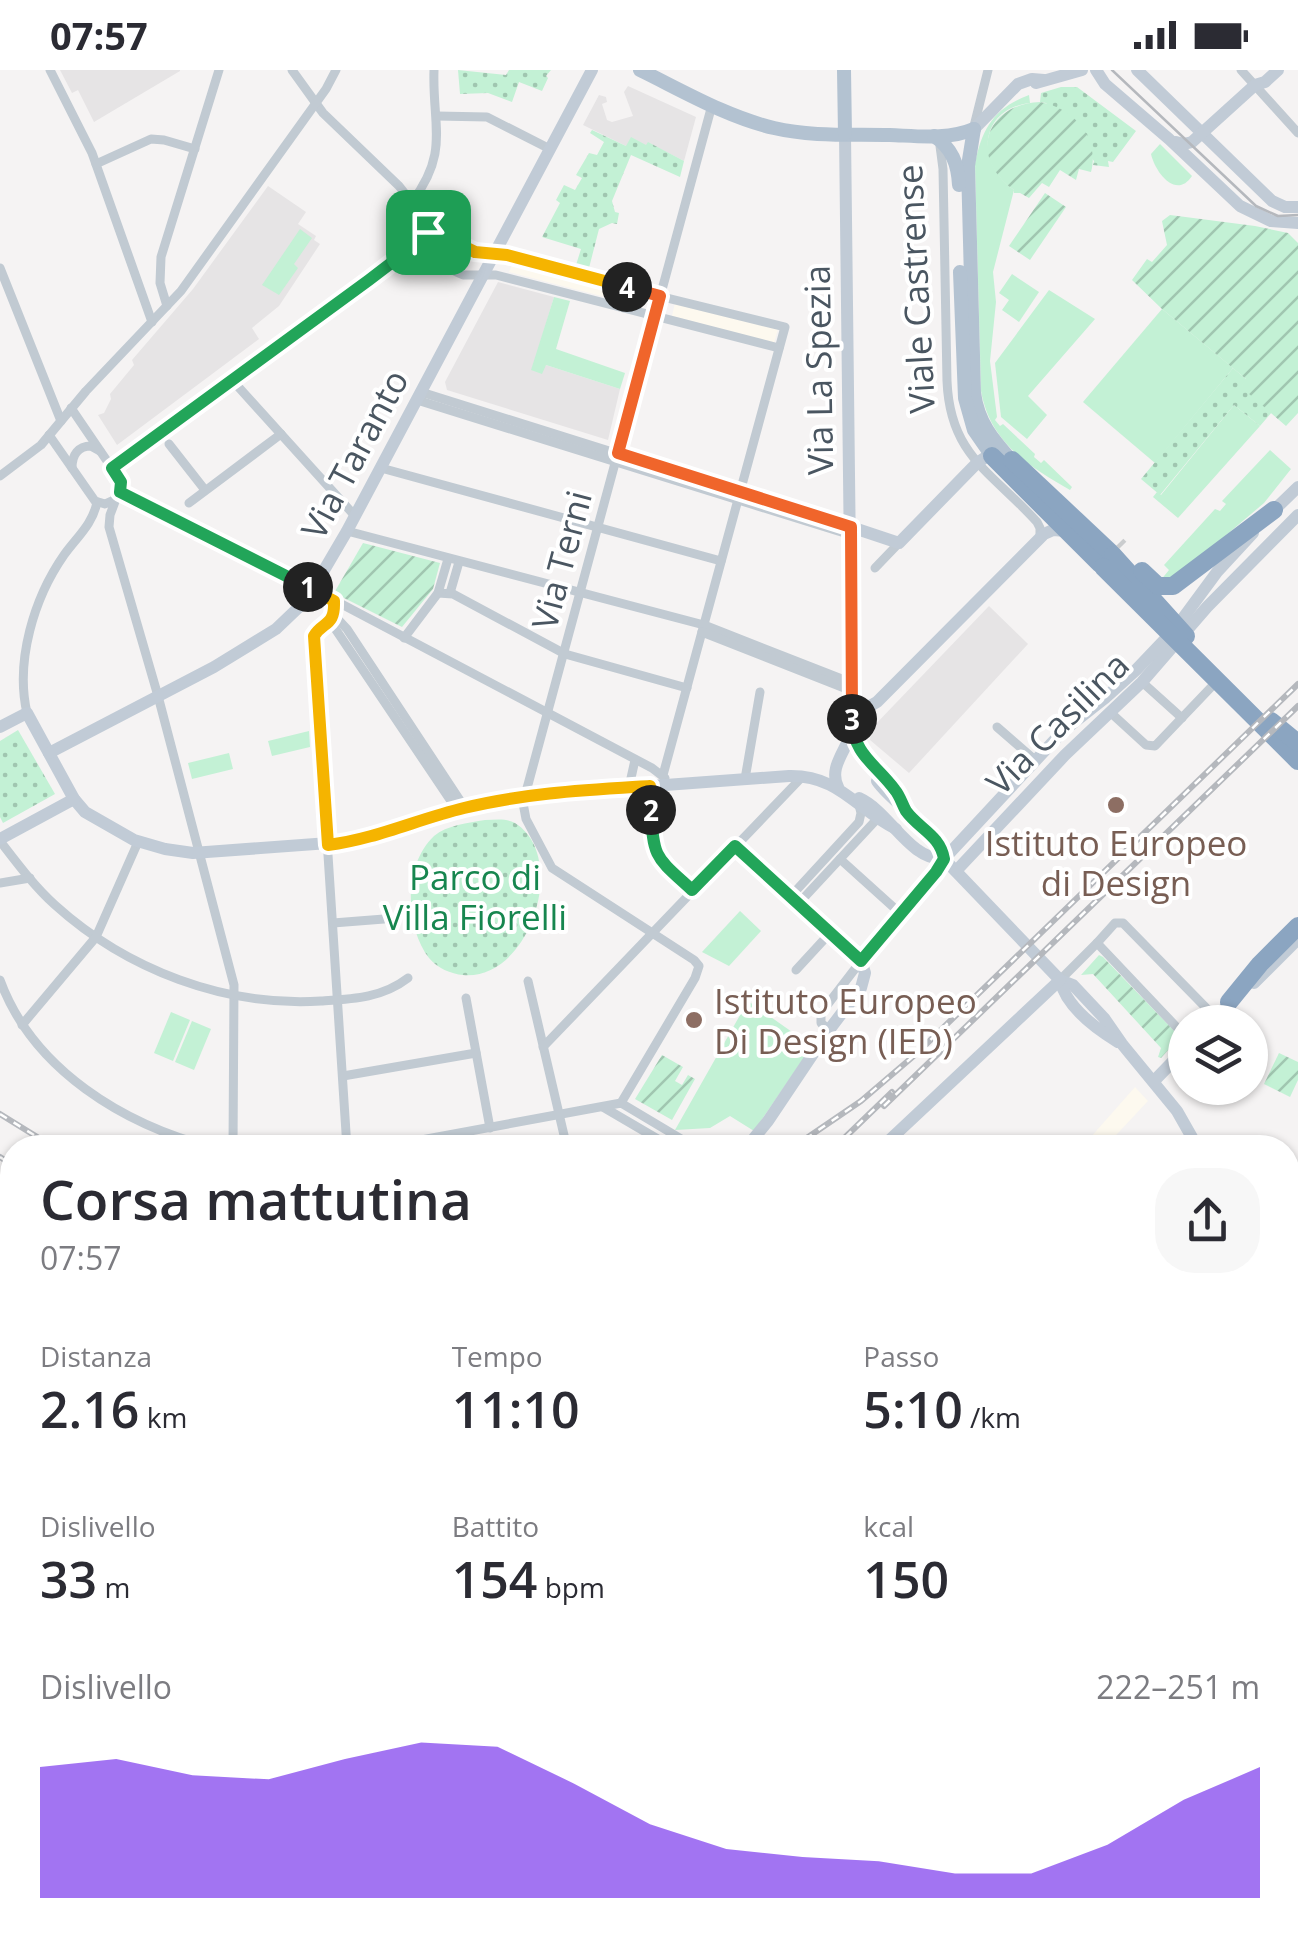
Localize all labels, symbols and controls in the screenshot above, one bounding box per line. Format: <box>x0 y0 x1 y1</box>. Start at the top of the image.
text: 07:57 <box>50 9 148 61</box>
street label: Viale Castrense <box>885 163 945 415</box>
pin <box>386 190 471 275</box>
icon: arrive <box>401 205 456 260</box>
pin: 4 <box>602 262 652 312</box>
street label: Via La Spezia <box>793 265 843 475</box>
text: 4 <box>619 268 635 306</box>
street label: Via Taranto <box>290 361 418 547</box>
street label: Via Terni <box>520 485 602 635</box>
pin: 1 <box>283 562 333 612</box>
text: 1 <box>300 568 316 606</box>
street label: Via Casilina <box>975 641 1139 805</box>
pin: 3 <box>827 694 877 744</box>
text: 3 <box>844 700 860 738</box>
pin: 2 <box>626 785 676 835</box>
text: 2 <box>643 791 659 829</box>
marker: Istituto Europeo di Design <box>1105 794 1127 816</box>
place label: Istituto Europeo di Design <box>985 819 1247 906</box>
park label: Parco di Villa Fiorelli <box>383 853 567 940</box>
place label: Istituto Europeo Di Design (IED) <box>714 977 977 1064</box>
map controls <box>1168 1005 1268 1105</box>
button: layers <box>1168 1005 1268 1105</box>
marker: Istituto Europeo Di Design (IED) <box>683 1009 705 1031</box>
text: Corsa mattutina <box>40 1161 472 1236</box>
button: share <box>1155 1168 1260 1273</box>
text: 07:57 <box>40 1236 122 1279</box>
text: Distanza <box>40 1337 152 1375</box>
text: Tempo <box>452 1337 543 1375</box>
text: Passo <box>863 1337 939 1375</box>
text: 2.16 <box>40 1375 139 1443</box>
text: 11:10 <box>452 1375 580 1443</box>
text: 5:10 <box>863 1375 963 1443</box>
text: km <box>139 1398 187 1436</box>
text: /km <box>963 1398 1021 1436</box>
text: Dislivello <box>40 1507 156 1545</box>
text: Battito <box>452 1507 539 1545</box>
text: kcal <box>863 1507 914 1545</box>
text: 33 <box>40 1545 97 1613</box>
text: 154 <box>452 1545 537 1613</box>
text: 150 <box>863 1545 949 1613</box>
text: m <box>97 1568 130 1606</box>
text: bpm <box>537 1568 605 1606</box>
text: Dislivello <box>40 1665 172 1708</box>
text: 222–251 m <box>1096 1665 1260 1708</box>

